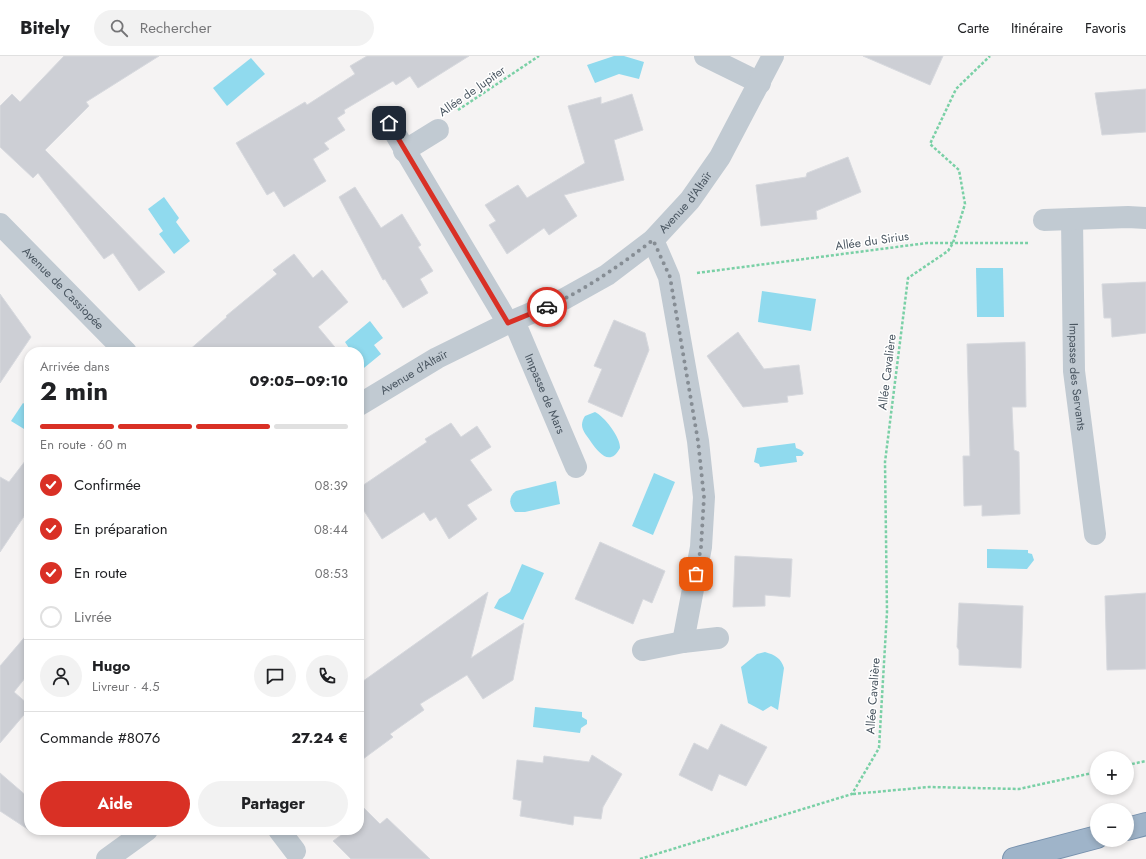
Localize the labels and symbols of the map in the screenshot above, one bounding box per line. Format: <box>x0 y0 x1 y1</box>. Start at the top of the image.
street label: Allée de Jupiter <box>435 61 510 121</box>
pin <box>372 106 406 140</box>
street label: Avenue d'Altaïr <box>654 167 717 237</box>
street label: Allée du Sirius <box>834 227 910 255</box>
street label: Avenue de Cassiopée <box>18 243 108 334</box>
courier <box>527 287 567 327</box>
street label: Impasse des Servants <box>1064 323 1091 432</box>
street label: Allée Cavalière <box>873 333 901 411</box>
street label: Avenue d'Altaïr <box>377 345 452 399</box>
street label: Impasse de Mars <box>520 351 570 437</box>
pin <box>679 557 713 591</box>
street label: Allée Cavalière <box>861 657 885 735</box>

